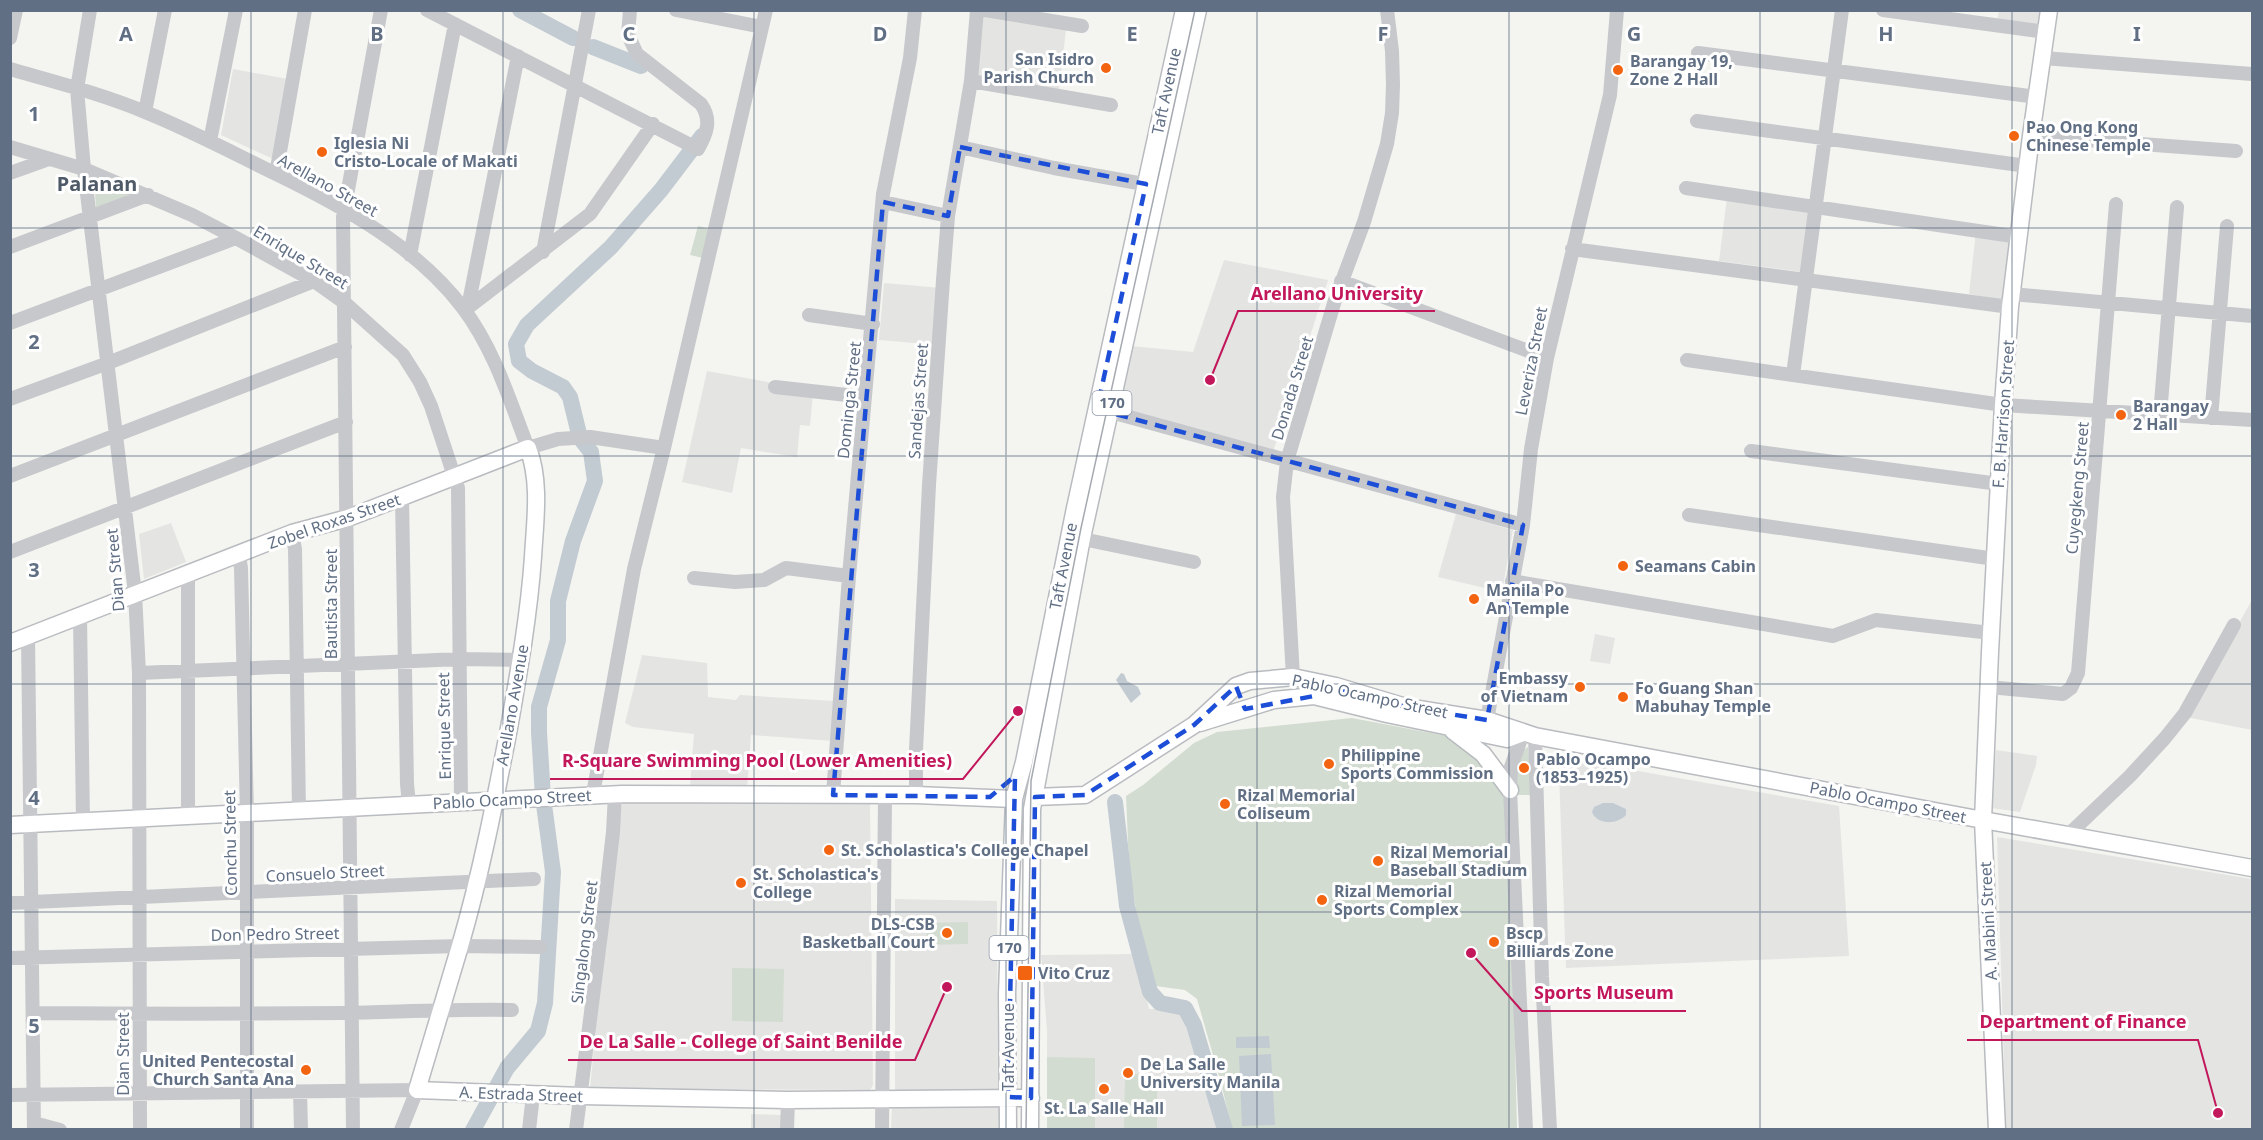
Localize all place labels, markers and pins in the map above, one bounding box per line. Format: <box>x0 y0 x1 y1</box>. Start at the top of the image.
place label: San Isidro Parish Church <box>983 48 1094 88</box>
place label: Barangay 19, Zone 2 Hall <box>1630 50 1733 90</box>
marker: San Isidro Parish Church <box>1099 61 1113 75</box>
marker: Barangay 19, Zone 2 Hall <box>1611 63 1625 77</box>
place label: Pao Ong Kong Chinese Temple <box>2026 116 2151 156</box>
marker: Pao Ong Kong Chinese Temple <box>2007 129 2021 143</box>
place label: Iglesia Ni Cristo-Locale of Makati <box>334 132 518 172</box>
marker: Iglesia Ni Cristo-Locale of Makati <box>315 145 329 159</box>
callout: Arellano University <box>1238 275 1435 311</box>
place label: Barangay 2 Hall <box>2133 395 2210 435</box>
marker: Barangay 2 Hall <box>2114 408 2128 422</box>
place label: Seamans Cabin <box>1635 555 1756 577</box>
marker: Seamans Cabin <box>1616 559 1630 573</box>
place label: Manila Po An Temple <box>1486 579 1569 619</box>
marker: Manila Po An Temple <box>1467 592 1481 606</box>
place label: Embassy of Vietnam <box>1480 667 1569 707</box>
place label: Fo Guang Shan Mabuhay Temple <box>1635 677 1771 717</box>
marker: Embassy of Vietnam <box>1573 680 1587 694</box>
marker: Fo Guang Shan Mabuhay Temple <box>1616 690 1630 704</box>
callout: R-Square Swimming Pool (Lower Amenities) <box>550 743 963 779</box>
place label: Philippine Sports Commission <box>1341 744 1494 784</box>
place label: Pablo Ocampo (1853–1925) <box>1536 748 1651 788</box>
marker: Philippine Sports Commission <box>1322 757 1336 771</box>
marker: Pablo Ocampo (1853–1925) <box>1517 761 1531 775</box>
place label: Rizal Memorial Coliseum <box>1237 784 1355 824</box>
marker: Rizal Memorial Coliseum <box>1218 797 1232 811</box>
place label: St. Scholastica's College Chapel <box>841 839 1089 861</box>
place label: Rizal Memorial Baseball Stadium <box>1390 841 1527 881</box>
marker: St. Scholastica's College Chapel <box>822 843 836 857</box>
marker: Rizal Memorial Baseball Stadium <box>1371 854 1385 868</box>
place label: St. Scholastica's College <box>753 863 879 903</box>
marker: St. Scholastica's College <box>734 876 748 890</box>
place label: Rizal Memorial Sports Complex <box>1334 880 1459 920</box>
marker: Rizal Memorial Sports Complex <box>1315 893 1329 907</box>
place label: DLS-CSB Basketball Court <box>802 913 935 953</box>
place label: Bscp Billiards Zone <box>1506 922 1614 962</box>
marker: DLS-CSB Basketball Court <box>940 926 954 940</box>
marker: Bscp Billiards Zone <box>1487 935 1501 949</box>
place label: Vito Cruz <box>1038 962 1110 984</box>
marker: Vito Cruz <box>1016 964 1034 982</box>
callout: Sports Museum <box>1522 975 1686 1011</box>
callout: Department of Finance <box>1967 1004 2198 1040</box>
callout: De La Salle - College of Saint Benilde <box>568 1024 915 1060</box>
place label: United Pentecostal Church Santa Ana <box>142 1050 294 1090</box>
place label: De La Salle University Manila <box>1140 1053 1280 1093</box>
marker: United Pentecostal Church Santa Ana <box>299 1063 313 1077</box>
marker: De La Salle University Manila <box>1121 1066 1135 1080</box>
marker: St. La Salle Hall <box>1097 1082 1111 1096</box>
place label: St. La Salle Hall <box>1044 1097 1164 1119</box>

